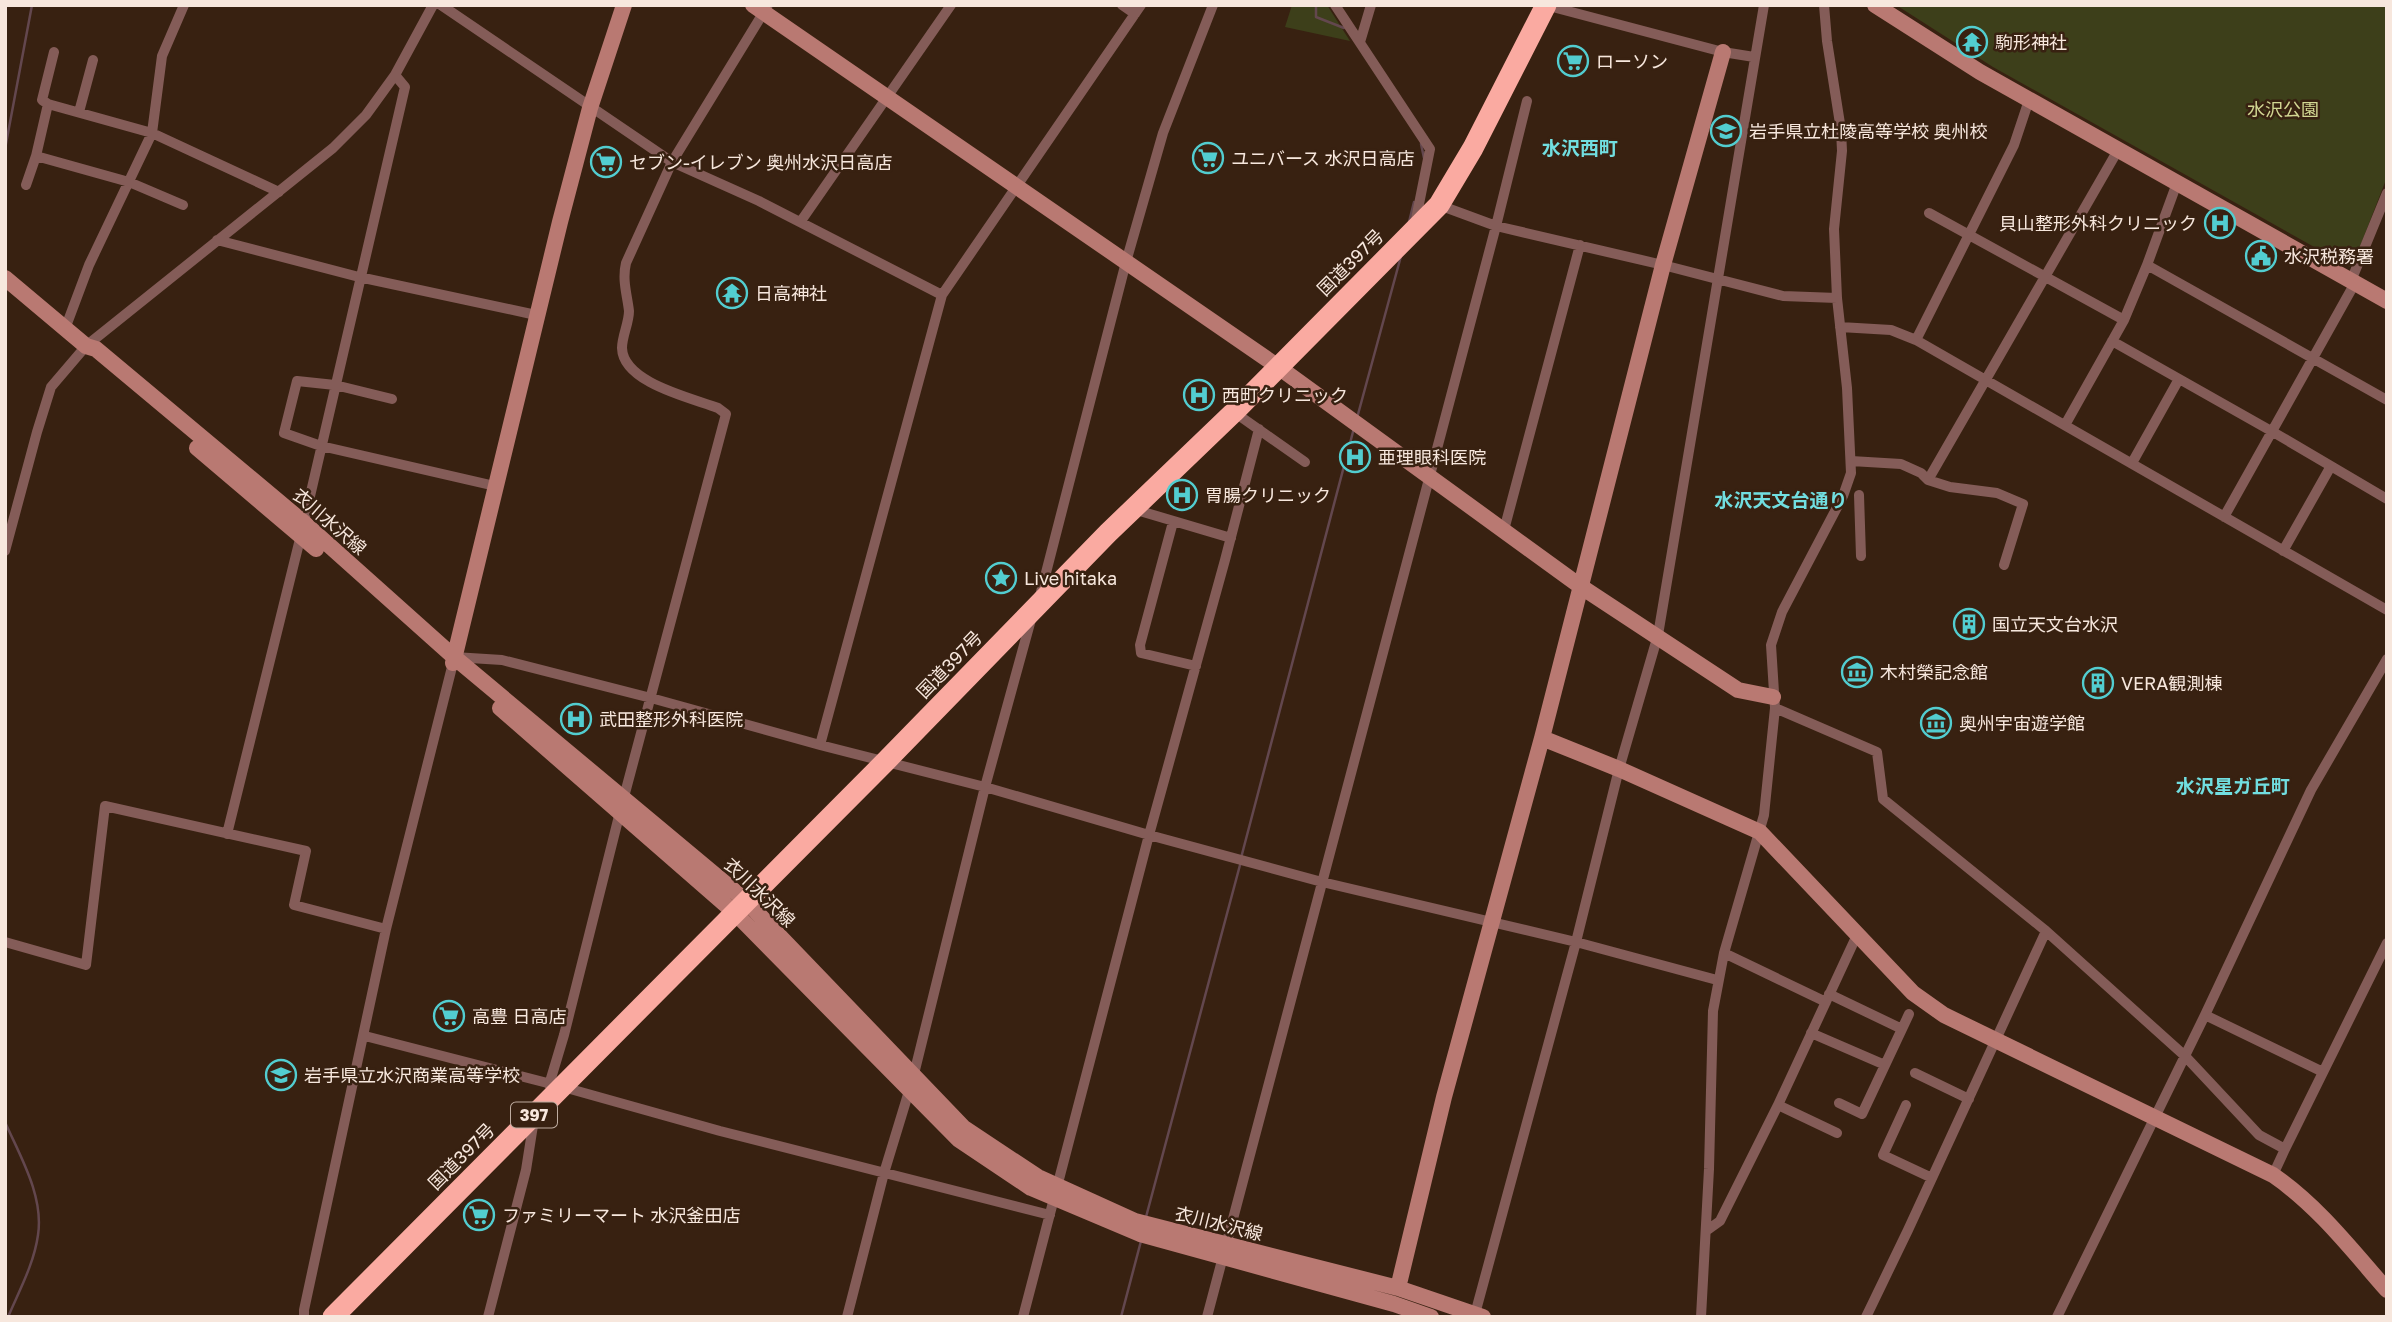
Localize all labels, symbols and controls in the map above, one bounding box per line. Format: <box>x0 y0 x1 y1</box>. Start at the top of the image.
temple icon: 駒形神社 <box>1955 25 1989 59</box>
place label: 駒形神社 <box>1995 31 2067 53</box>
supermarket icon: ローソン <box>1556 44 1590 78</box>
place label: ローソン <box>1596 50 1668 72</box>
park label: 水沢公園 <box>2247 98 2319 120</box>
school or university icon: 岩手県立杜陵高等学校 奥州校 <box>1709 114 1743 148</box>
place label: 岩手県立杜陵高等学校 奥州校 <box>1749 120 1988 142</box>
district label: 水沢西町 <box>1542 136 1618 159</box>
supermarket icon: ユニバース 水沢日高店 <box>1191 141 1225 175</box>
supermarket icon: セブン-イレブン 奥州水沢日高店 <box>589 145 623 179</box>
place label: ユニバース 水沢日高店 <box>1231 147 1415 169</box>
place label: セブン-イレブン 奥州水沢日高店 <box>629 151 892 173</box>
hospital icon: 貝山整形外科クリニック <box>2203 206 2237 240</box>
place label: 貝山整形外科クリニック <box>1999 212 2197 234</box>
street label: 国道397号 <box>1312 224 1388 300</box>
public building icon: 水沢税務署 <box>2244 239 2278 273</box>
place label: 水沢税務署 <box>2284 245 2374 267</box>
temple icon: 日高神社 <box>715 276 749 310</box>
place label: 日高神社 <box>755 282 827 304</box>
hospital icon: 西町クリニック <box>1182 378 1216 412</box>
place label: 西町クリニック <box>1222 384 1348 406</box>
hospital icon: 亜理眼科医院 <box>1338 440 1372 474</box>
place label: 亜理眼科医院 <box>1378 446 1486 468</box>
hospital icon: 胃腸クリニック <box>1165 478 1199 512</box>
street label: 衣川水沢線 <box>289 483 371 559</box>
place label: 胃腸クリニック <box>1205 484 1331 506</box>
district label: 水沢天文台通り <box>1714 488 1848 511</box>
place icon: Live hitaka <box>984 561 1018 595</box>
place label: Live hitaka <box>1024 567 1117 589</box>
building icon: 国立天文台水沢 <box>1952 607 1986 641</box>
place label: 国立天文台水沢 <box>1992 613 2118 635</box>
street label: 国道397号 <box>912 626 986 702</box>
museum icon: 木村榮記念館 <box>1840 655 1874 689</box>
place label: 木村榮記念館 <box>1880 661 1988 683</box>
building icon: VERA観測棟 <box>2081 666 2115 700</box>
place label: VERA観測棟 <box>2121 672 2222 694</box>
hospital icon: 武田整形外科医院 <box>559 702 593 736</box>
museum icon: 奥州宇宙遊学館 <box>1919 706 1953 740</box>
place label: 武田整形外科医院 <box>599 708 743 730</box>
place label: 奥州宇宙遊学館 <box>1959 712 2085 734</box>
district label: 水沢星ガ丘町 <box>2176 774 2290 797</box>
street label: 衣川水沢線 <box>720 853 800 931</box>
supermarket icon: 高豊 日高店 <box>432 999 466 1033</box>
place label: 高豊 日高店 <box>472 1005 567 1027</box>
school or university icon: 岩手県立水沢商業高等学校 <box>264 1058 298 1092</box>
place label: 岩手県立水沢商業高等学校 <box>304 1064 520 1086</box>
road number: 397 <box>511 1102 557 1128</box>
street label: 国道397号 <box>423 1118 499 1194</box>
supermarket icon: ファミリーマート 水沢釜田店 <box>462 1198 496 1232</box>
street label: 衣川水沢線 <box>1173 1201 1265 1245</box>
place label: ファミリーマート 水沢釜田店 <box>502 1204 741 1226</box>

